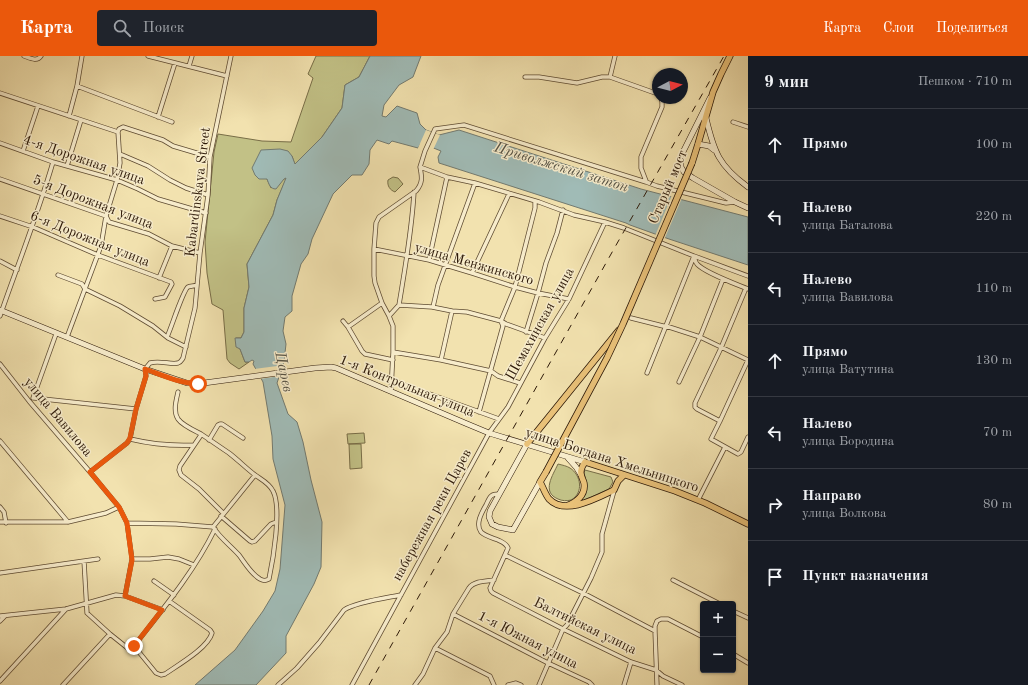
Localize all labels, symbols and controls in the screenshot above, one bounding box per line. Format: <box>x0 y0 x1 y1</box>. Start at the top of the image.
search box <box>97 10 377 46</box>
icon: search <box>111 17 133 39</box>
text: Карта <box>20 19 73 38</box>
text: Поиск <box>143 21 184 36</box>
text: Карта <box>823 21 861 35</box>
text: Слои <box>883 21 914 35</box>
text: Поделиться <box>936 21 1008 35</box>
north arrow <box>652 68 688 104</box>
text: 9 мин <box>764 74 809 91</box>
text: Пешком · 710 m <box>918 75 1012 88</box>
street label: Kabardinskaya Street <box>183 126 213 258</box>
street label: 4-я Дорожная улица <box>21 133 147 187</box>
icon: ahead <box>764 134 786 156</box>
text: Прямо <box>802 137 848 152</box>
text: 100 m <box>975 138 1012 151</box>
water label: Приволжский затон <box>491 140 630 196</box>
street label: Старый мост <box>646 148 690 226</box>
street label: 5-я Дорожная улица <box>31 173 155 231</box>
text: Налево <box>802 201 852 216</box>
icon: left <box>764 206 786 228</box>
street label: 6-я Дорожная улица <box>28 209 152 269</box>
text: 220 m <box>975 210 1012 223</box>
text: улица Баталова <box>802 219 893 232</box>
street label: улица Менжинского <box>413 240 535 288</box>
street label: Шемахинская улица <box>503 265 577 383</box>
text: Налево <box>802 273 852 288</box>
icon: left <box>764 278 786 300</box>
text: 110 m <box>975 282 1012 295</box>
text: улица Вавилова <box>802 291 893 304</box>
text: Прямо <box>802 345 848 360</box>
water label: Царев <box>271 349 295 394</box>
icon: ahead <box>764 350 786 372</box>
street label: 1-я Контрольная улица <box>337 352 477 420</box>
text: 130 m <box>975 354 1012 367</box>
text: улица Ватутина <box>802 363 894 376</box>
street label: улица Вавилова <box>21 375 95 459</box>
route start <box>189 375 207 393</box>
text: Налево <box>802 417 852 432</box>
icon: left <box>764 422 786 444</box>
street label: улица Богдана Хмельницкого <box>524 425 701 495</box>
text: 70 m <box>983 426 1012 439</box>
text: улица Бородина <box>802 435 894 448</box>
street label: набережная реки Царев <box>390 447 474 583</box>
text: Направо <box>802 489 861 504</box>
icon: right <box>764 494 786 516</box>
text: 80 m <box>983 498 1012 511</box>
text: улица Волкова <box>802 507 887 520</box>
icon: arrive <box>764 566 786 588</box>
text: Пункт назначения <box>802 569 929 584</box>
street label: Балтийская улица <box>531 595 639 657</box>
map controls <box>700 601 736 673</box>
button: + <box>700 601 736 637</box>
street label: 1-я Южная улица <box>476 609 580 671</box>
route end <box>125 637 143 655</box>
button: − <box>700 637 736 673</box>

